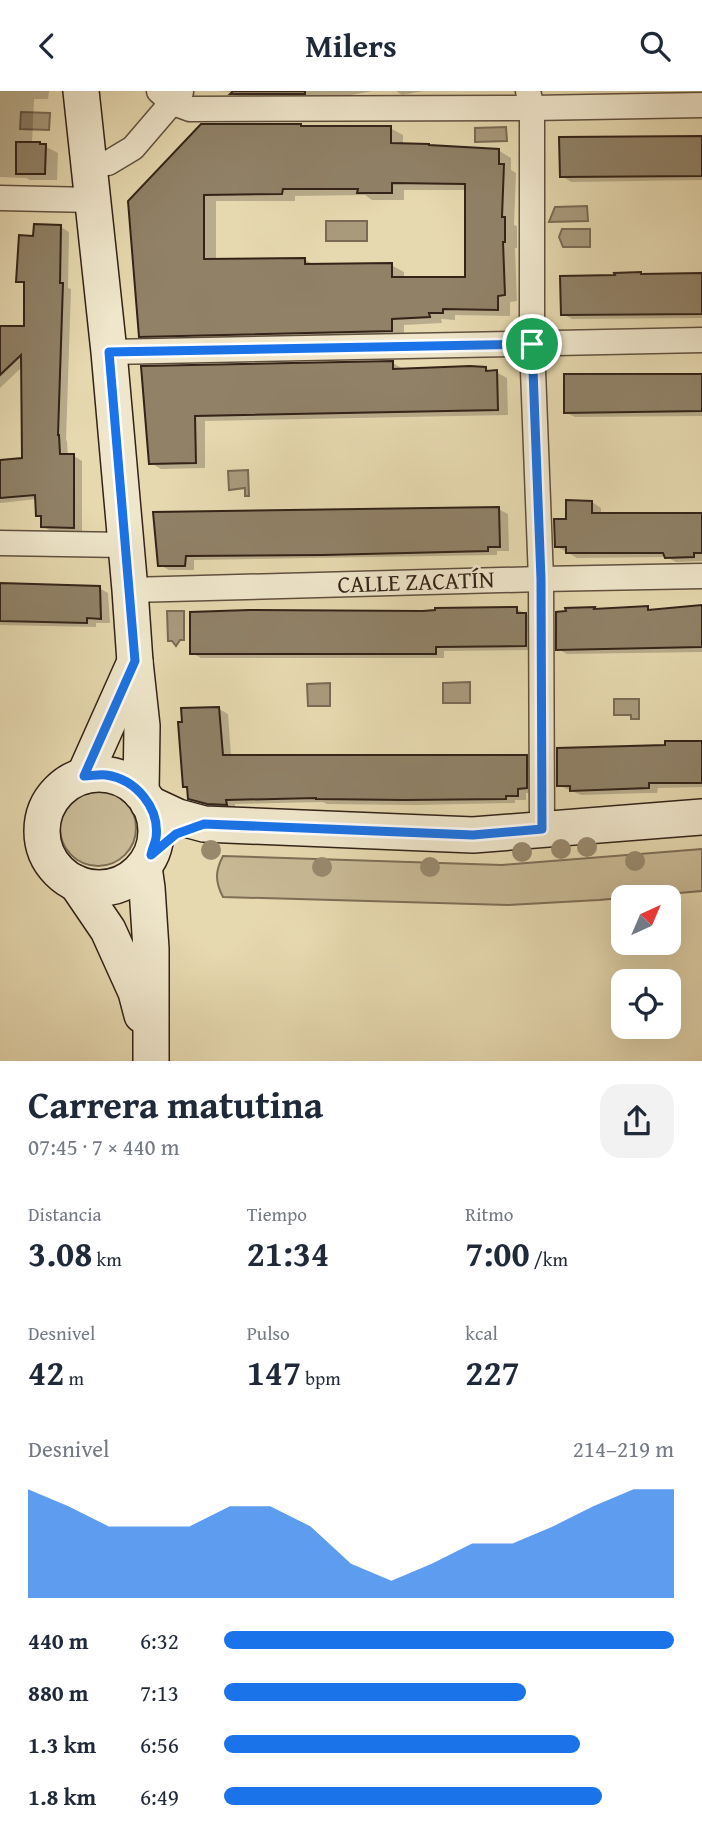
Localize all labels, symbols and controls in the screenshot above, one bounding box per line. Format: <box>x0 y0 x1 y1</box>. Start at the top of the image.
text: Milers <box>305 22 397 69</box>
icon: back <box>28 27 66 65</box>
icon: search <box>636 27 674 65</box>
pin <box>502 314 562 374</box>
icon: arrive <box>513 325 551 363</box>
street label: CALLE ZACATÍN <box>337 561 495 602</box>
north arrow <box>611 885 681 955</box>
map controls <box>611 885 681 1039</box>
button: locate <box>611 969 681 1039</box>
text: Carrera matutina <box>28 1076 323 1132</box>
button: share <box>600 1084 674 1158</box>
text: 07:45 · 7 × 440 m <box>28 1130 180 1163</box>
text: Distancia <box>28 1200 102 1228</box>
text: Tiempo <box>247 1200 307 1228</box>
text: Ritmo <box>465 1200 514 1228</box>
text: 3.08 <box>28 1228 92 1279</box>
text: 21:34 <box>247 1228 329 1279</box>
text: 7:00 <box>465 1228 530 1279</box>
text: km <box>92 1245 122 1273</box>
text: /km <box>530 1245 568 1273</box>
text: Desnivel <box>28 1319 95 1347</box>
text: Pulso <box>247 1319 290 1347</box>
text: kcal <box>465 1319 498 1347</box>
text: 42 <box>28 1347 64 1398</box>
text: 147 <box>247 1347 301 1398</box>
text: 227 <box>465 1347 520 1398</box>
text: m <box>64 1364 84 1392</box>
text: bpm <box>301 1364 341 1392</box>
text: Desnivel <box>28 1432 109 1465</box>
text: 214–219 m <box>573 1432 674 1465</box>
text: 440 m <box>28 1624 89 1657</box>
text: 6:32 <box>140 1624 179 1657</box>
text: 880 m <box>28 1676 89 1709</box>
text: 7:13 <box>140 1676 179 1709</box>
text: 1.3 km <box>28 1728 96 1761</box>
text: 6:56 <box>140 1728 179 1761</box>
text: 1.8 km <box>28 1780 96 1813</box>
text: 6:49 <box>140 1780 179 1813</box>

